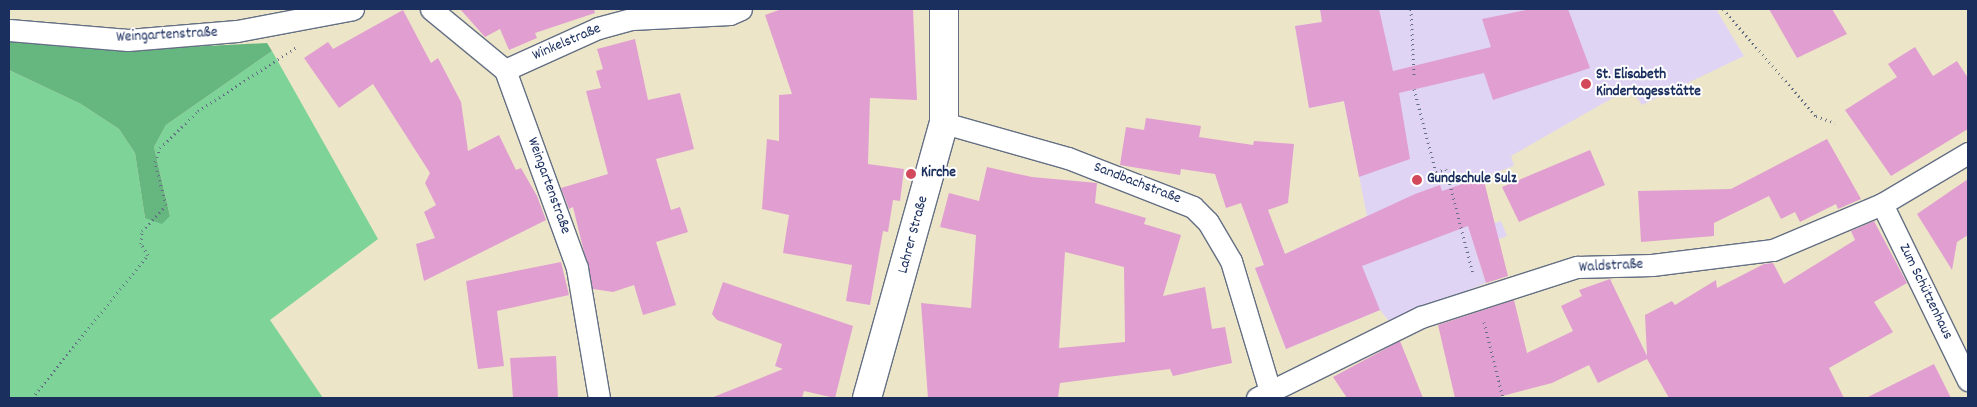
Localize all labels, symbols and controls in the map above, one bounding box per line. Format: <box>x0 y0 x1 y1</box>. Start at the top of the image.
street label: Winkelstraße <box>530 20 604 66</box>
street label: Weingartenstraße <box>116 24 218 48</box>
place label: St. Elisabeth Kindertagesstätte <box>1596 66 1701 101</box>
marker: St. Elisabeth Kindertagesstätte <box>1580 78 1592 90</box>
street label: Weingartenstraße <box>522 135 574 237</box>
street label: Sandbachstraße <box>1091 159 1183 209</box>
place label: Kirche <box>921 165 956 183</box>
marker: Kirche <box>905 168 917 180</box>
place label: Gundschule Sulz <box>1427 171 1517 189</box>
marker: Gundschule Sulz <box>1411 174 1423 186</box>
street label: Lahrer Straße <box>895 194 933 276</box>
street label: Zum Schützenhaus <box>1894 241 1956 343</box>
street label: Waldstraße <box>1578 256 1644 278</box>

